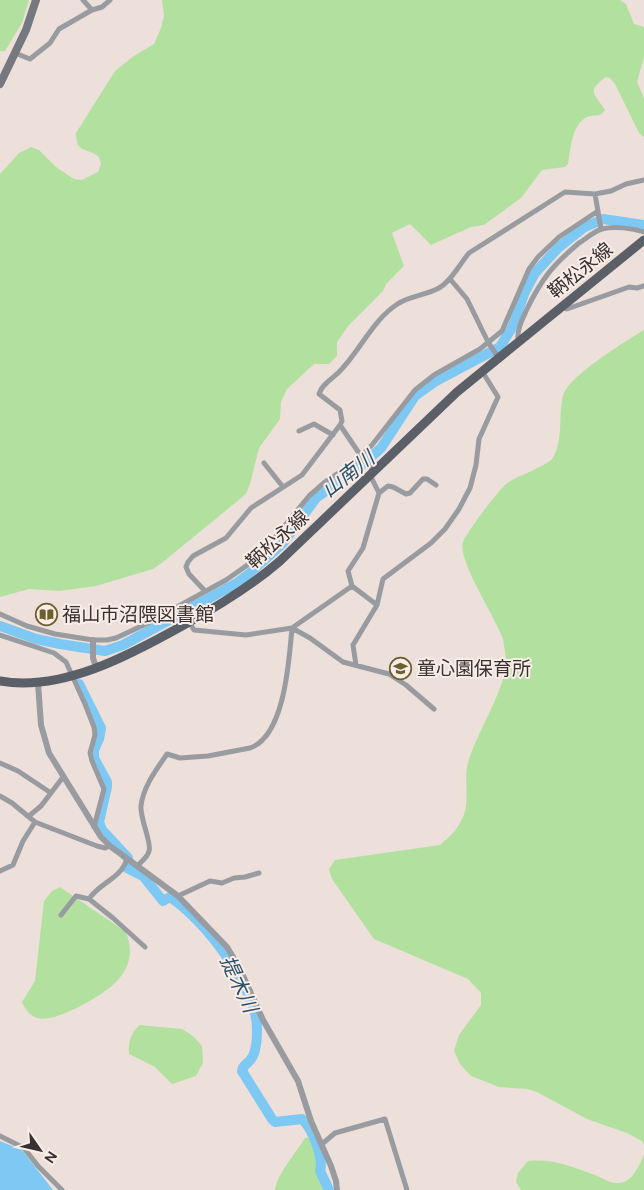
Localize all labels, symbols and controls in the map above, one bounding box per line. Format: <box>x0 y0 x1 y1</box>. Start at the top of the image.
street label: 鞆松永線 <box>544 238 617 303</box>
water label: 山南川 <box>317 445 381 502</box>
street label: 鞆松永線 <box>241 505 313 573</box>
library icon: 福山市沼隈図書館 <box>34 602 58 626</box>
place label: 福山市沼隈図書館 <box>62 603 214 626</box>
school or university icon: 童心園保育所 <box>389 656 413 680</box>
place label: 童心園保育所 <box>417 657 531 680</box>
water label: 提木川 <box>215 952 263 1018</box>
north arrow <box>15 1125 65 1175</box>
text: N <box>40 1148 60 1166</box>

